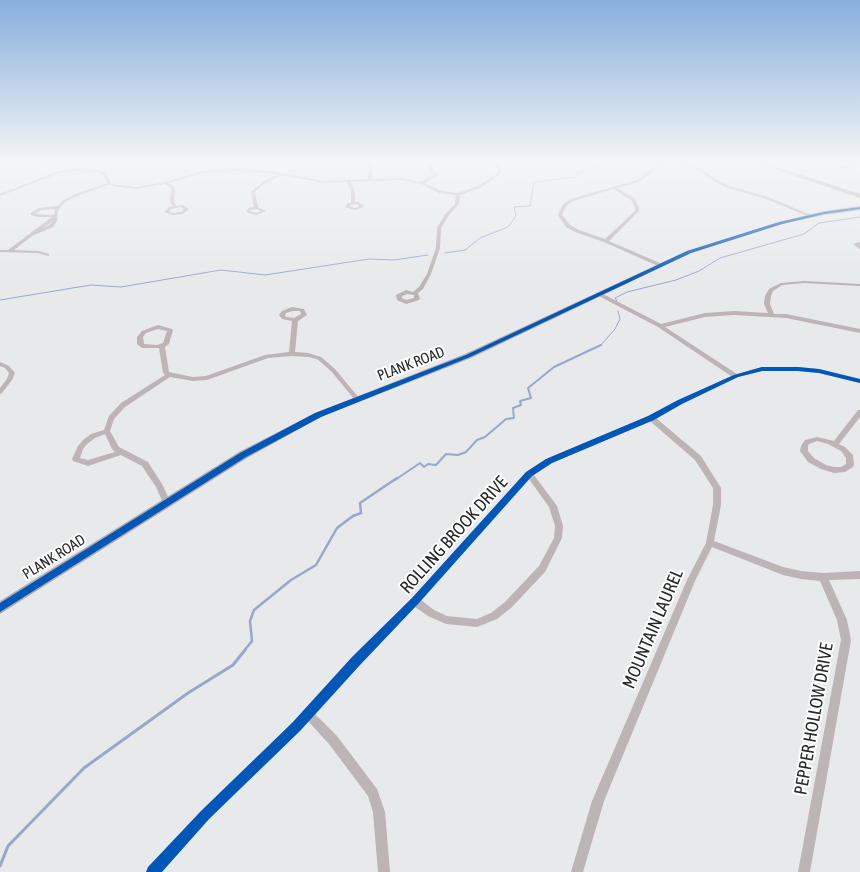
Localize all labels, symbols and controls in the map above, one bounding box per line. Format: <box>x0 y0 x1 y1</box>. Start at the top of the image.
street label: PLANK ROAD <box>375 343 447 385</box>
street label: ROLLING BROOK DRIVE <box>396 472 512 598</box>
street label: PLANK ROAD <box>19 531 89 583</box>
street label: MOUNTAIN LAUREL <box>618 566 688 692</box>
street label: PEPPER HOLLOW DRIVE <box>790 641 838 797</box>

